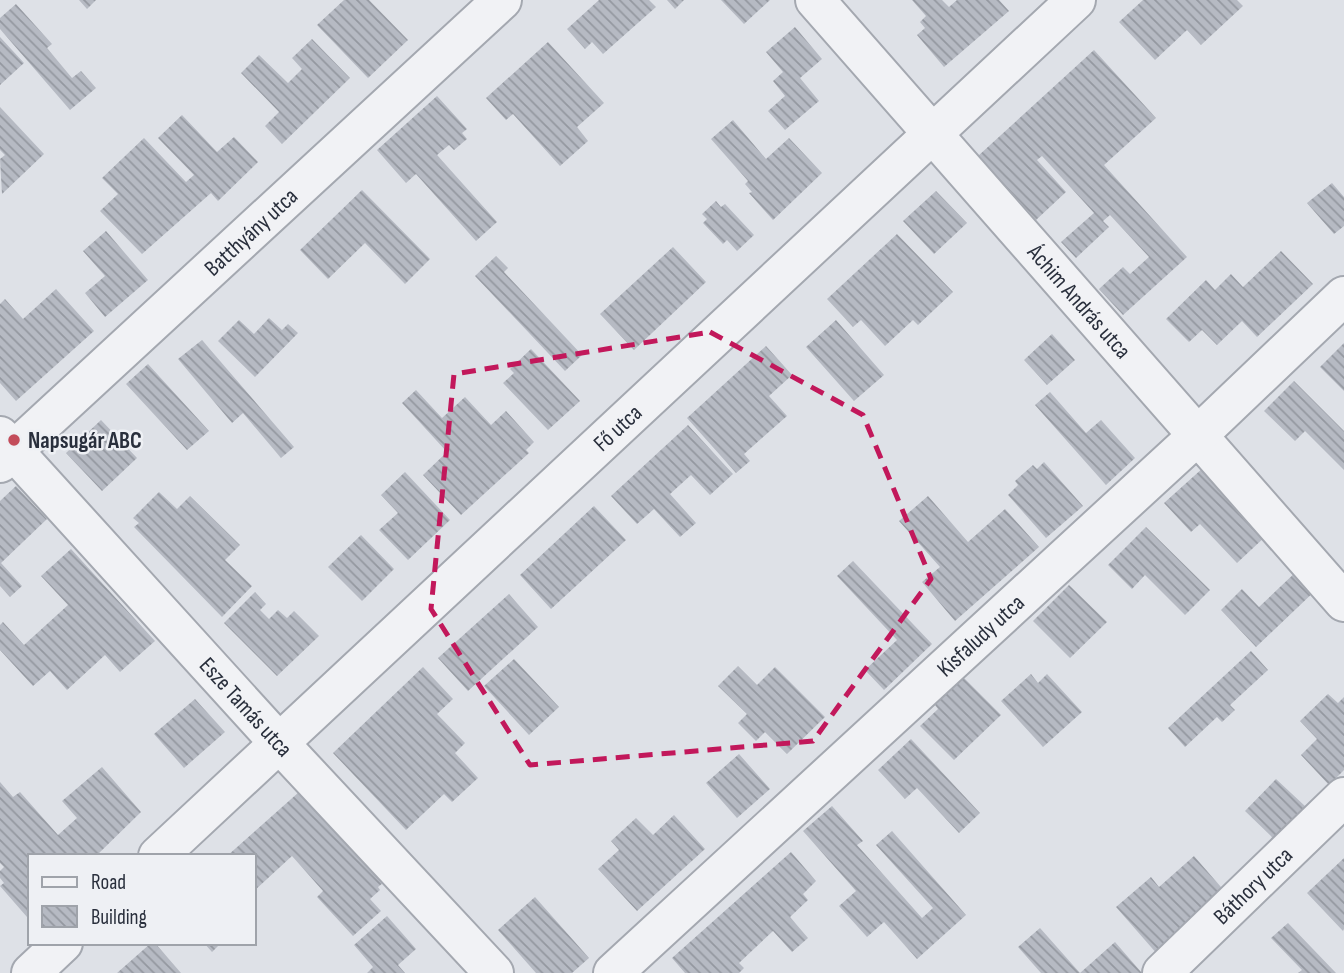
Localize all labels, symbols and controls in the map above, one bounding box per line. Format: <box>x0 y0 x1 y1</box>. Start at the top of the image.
street label: Batthyány utca <box>199 183 304 282</box>
street label: Áchim András utca <box>1021 238 1137 365</box>
street label: Fő utca <box>588 399 648 458</box>
place label: Napsugár ABC <box>28 427 142 455</box>
marker: Napsugár ABC <box>6 432 22 448</box>
street label: Kisfaludy utca <box>932 589 1030 683</box>
street label: Esze Tamás utca <box>193 652 298 763</box>
street label: Báthory utca <box>1208 842 1299 931</box>
legend <box>28 854 256 945</box>
text: Road <box>91 870 126 895</box>
text: Building <box>91 905 147 930</box>

